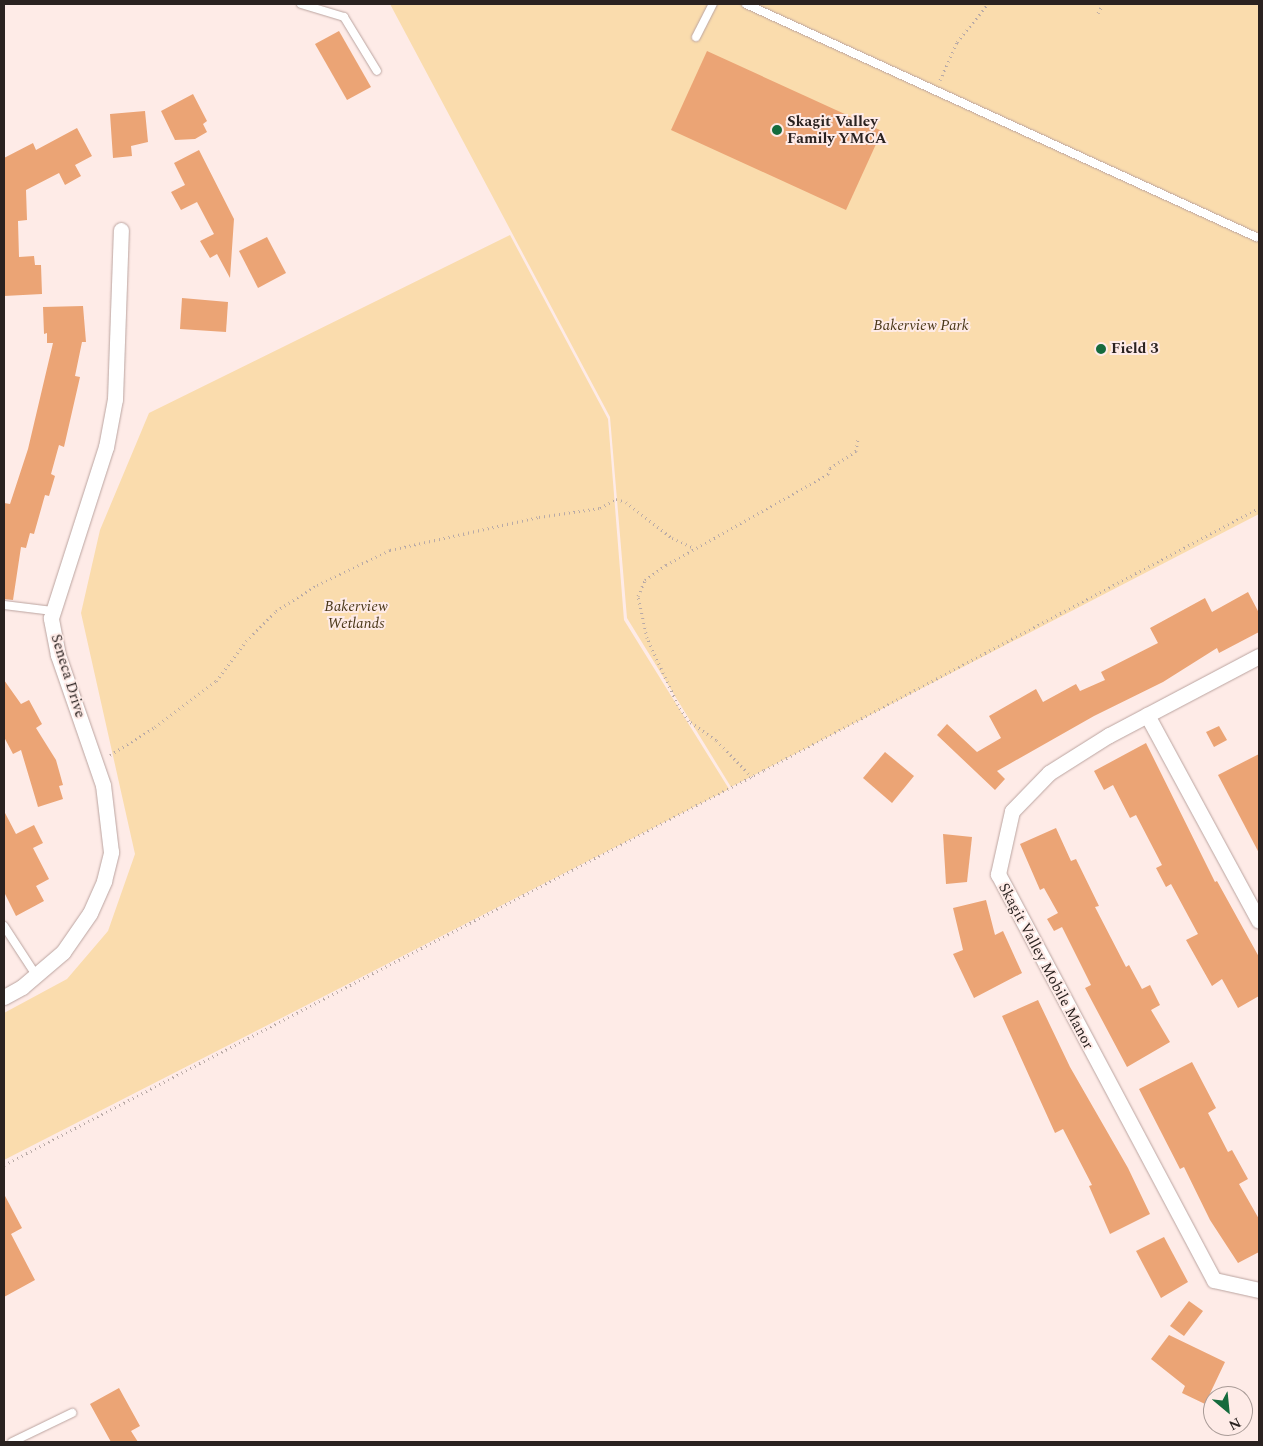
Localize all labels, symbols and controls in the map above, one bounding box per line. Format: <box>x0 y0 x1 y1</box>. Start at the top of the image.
place label: Skagit Valley Family YMCA <box>787 112 887 147</box>
marker: Skagit Valley Family YMCA <box>771 124 783 136</box>
park label: Bakerview Park <box>873 317 969 335</box>
place label: Field 3 <box>1111 340 1159 358</box>
marker: Field 3 <box>1095 343 1107 355</box>
park label: Bakerview Wetlands <box>324 597 388 632</box>
street label: Seneca Drive <box>47 632 89 720</box>
street label: Skagit Valley Mobile Manor <box>995 880 1097 1052</box>
north arrow <box>1203 1386 1253 1436</box>
text: N <box>1225 1412 1245 1436</box>

